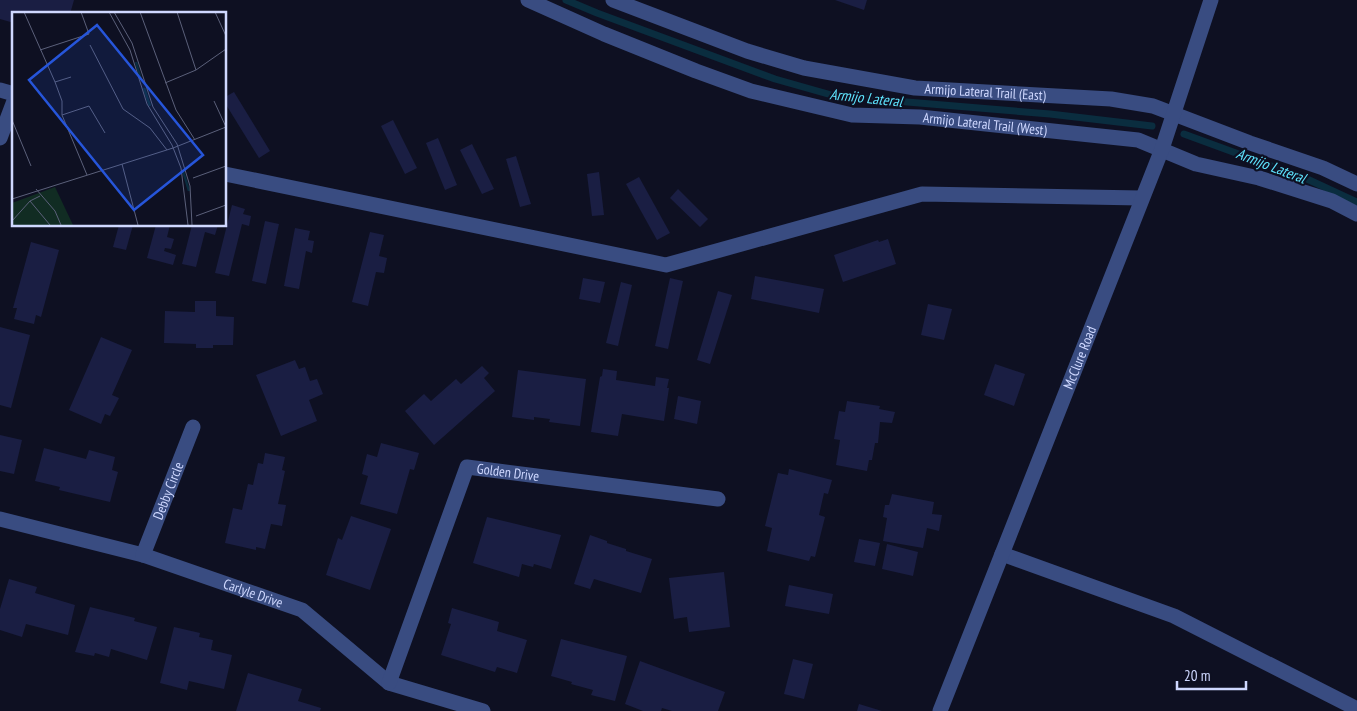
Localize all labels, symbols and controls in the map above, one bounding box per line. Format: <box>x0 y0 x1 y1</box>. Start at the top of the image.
inset map <box>12 12 226 226</box>
street label: Armijo Lateral Trail (East) <box>924 80 1047 104</box>
water label: Armijo Lateral <box>829 84 905 111</box>
street label: Armijo Lateral Trail (West) <box>922 108 1048 139</box>
water label: Armijo Lateral <box>1234 144 1310 188</box>
street label: McClure Road <box>1059 323 1100 392</box>
street label: Debby Circle <box>149 459 188 522</box>
street label: Golden Drive <box>476 459 540 485</box>
street label: Carlyle Drive <box>221 575 285 612</box>
scale bar <box>1177 658 1246 690</box>
text: 20 m <box>1184 666 1210 685</box>

